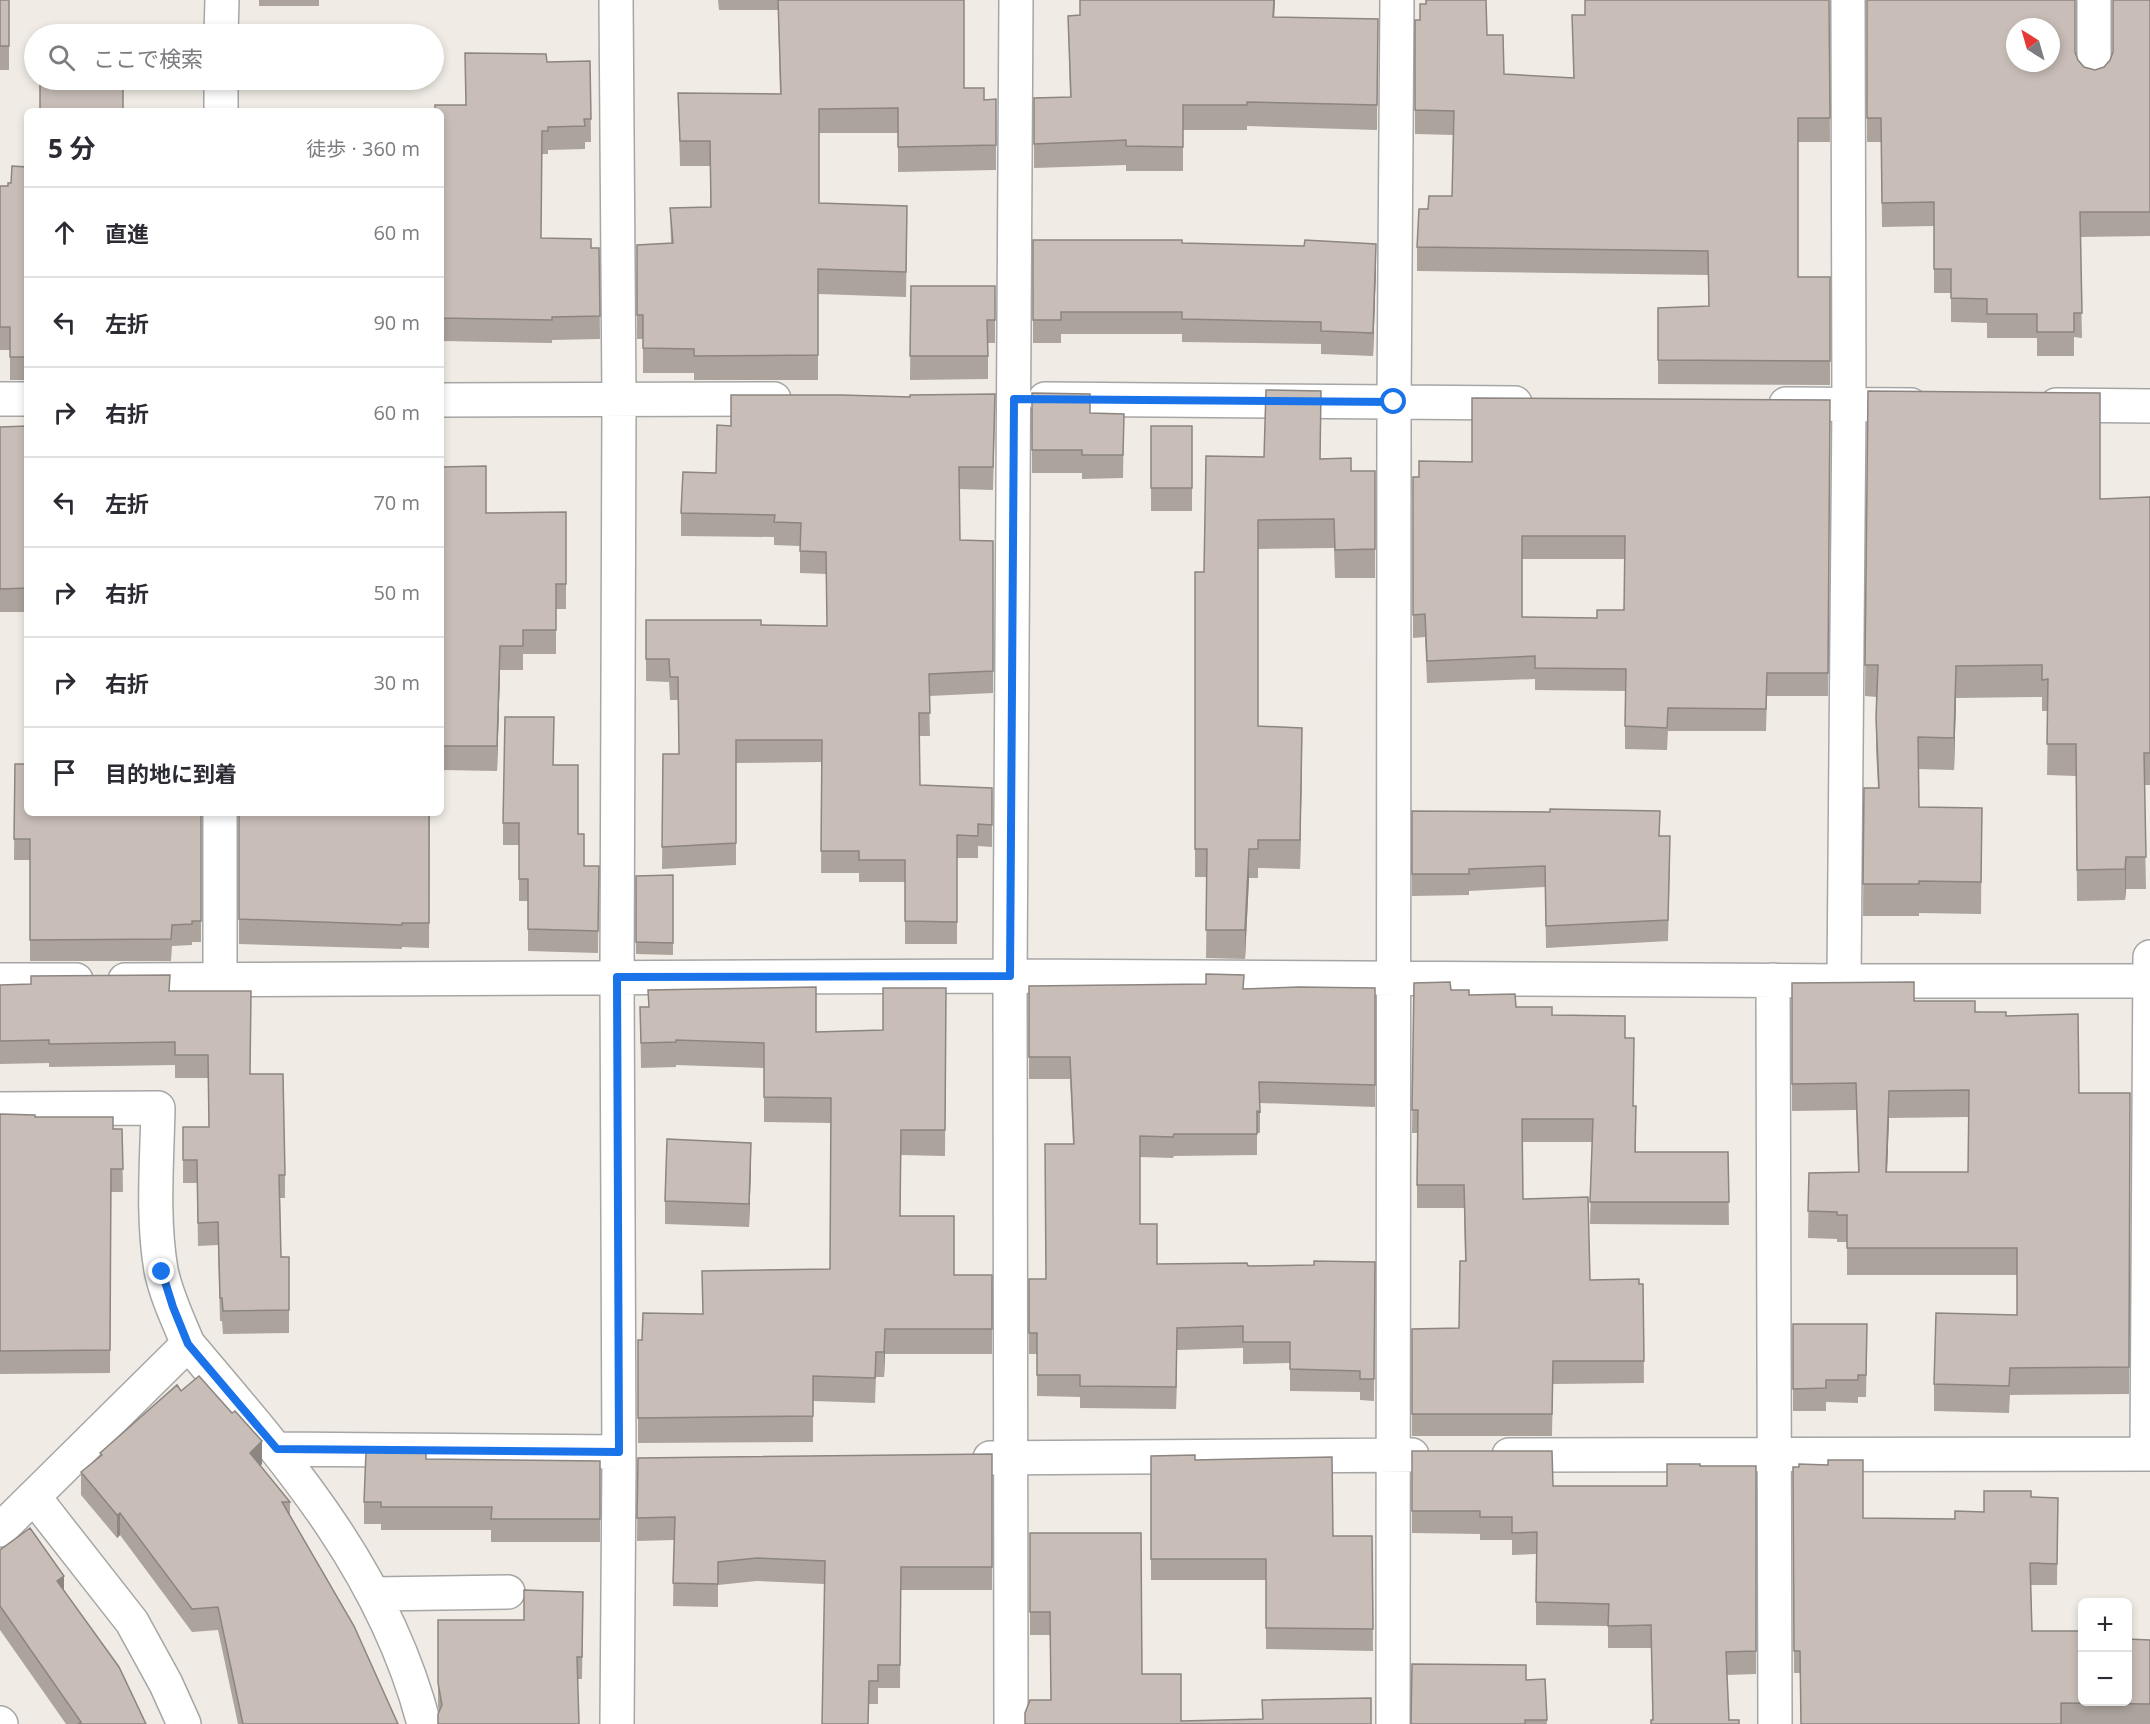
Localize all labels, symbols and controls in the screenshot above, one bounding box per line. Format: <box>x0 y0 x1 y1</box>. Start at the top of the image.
north arrow <box>2006 18 2060 72</box>
search box <box>24 24 444 90</box>
icon: search <box>45 41 78 74</box>
text: ここで検索 <box>93 43 203 73</box>
text: 5 分 <box>48 130 96 166</box>
text: 徒歩 · 360 m <box>306 135 420 162</box>
icon: ahead <box>48 216 81 249</box>
text: 直進 <box>105 218 149 248</box>
text: 60 m <box>373 219 420 246</box>
icon: left <box>48 306 81 339</box>
text: 左折 <box>105 308 149 338</box>
text: 90 m <box>373 309 420 336</box>
route start <box>1380 388 1406 414</box>
icon: right <box>48 396 81 429</box>
text: 右折 <box>105 398 149 428</box>
text: 60 m <box>373 399 420 426</box>
icon: left <box>48 486 81 519</box>
text: 左折 <box>105 488 149 518</box>
text: 70 m <box>373 489 420 516</box>
icon: right <box>48 576 81 609</box>
text: 右折 <box>105 578 149 608</box>
text: 50 m <box>373 579 420 606</box>
icon: right <box>48 666 81 699</box>
text: 右折 <box>105 668 149 698</box>
text: 30 m <box>373 669 420 696</box>
icon: arrive <box>48 756 81 789</box>
text: 目的地に到着 <box>105 758 237 788</box>
route end <box>148 1258 174 1284</box>
map controls <box>2078 1598 2132 1706</box>
button: + <box>2078 1598 2132 1652</box>
button: − <box>2078 1652 2132 1706</box>

